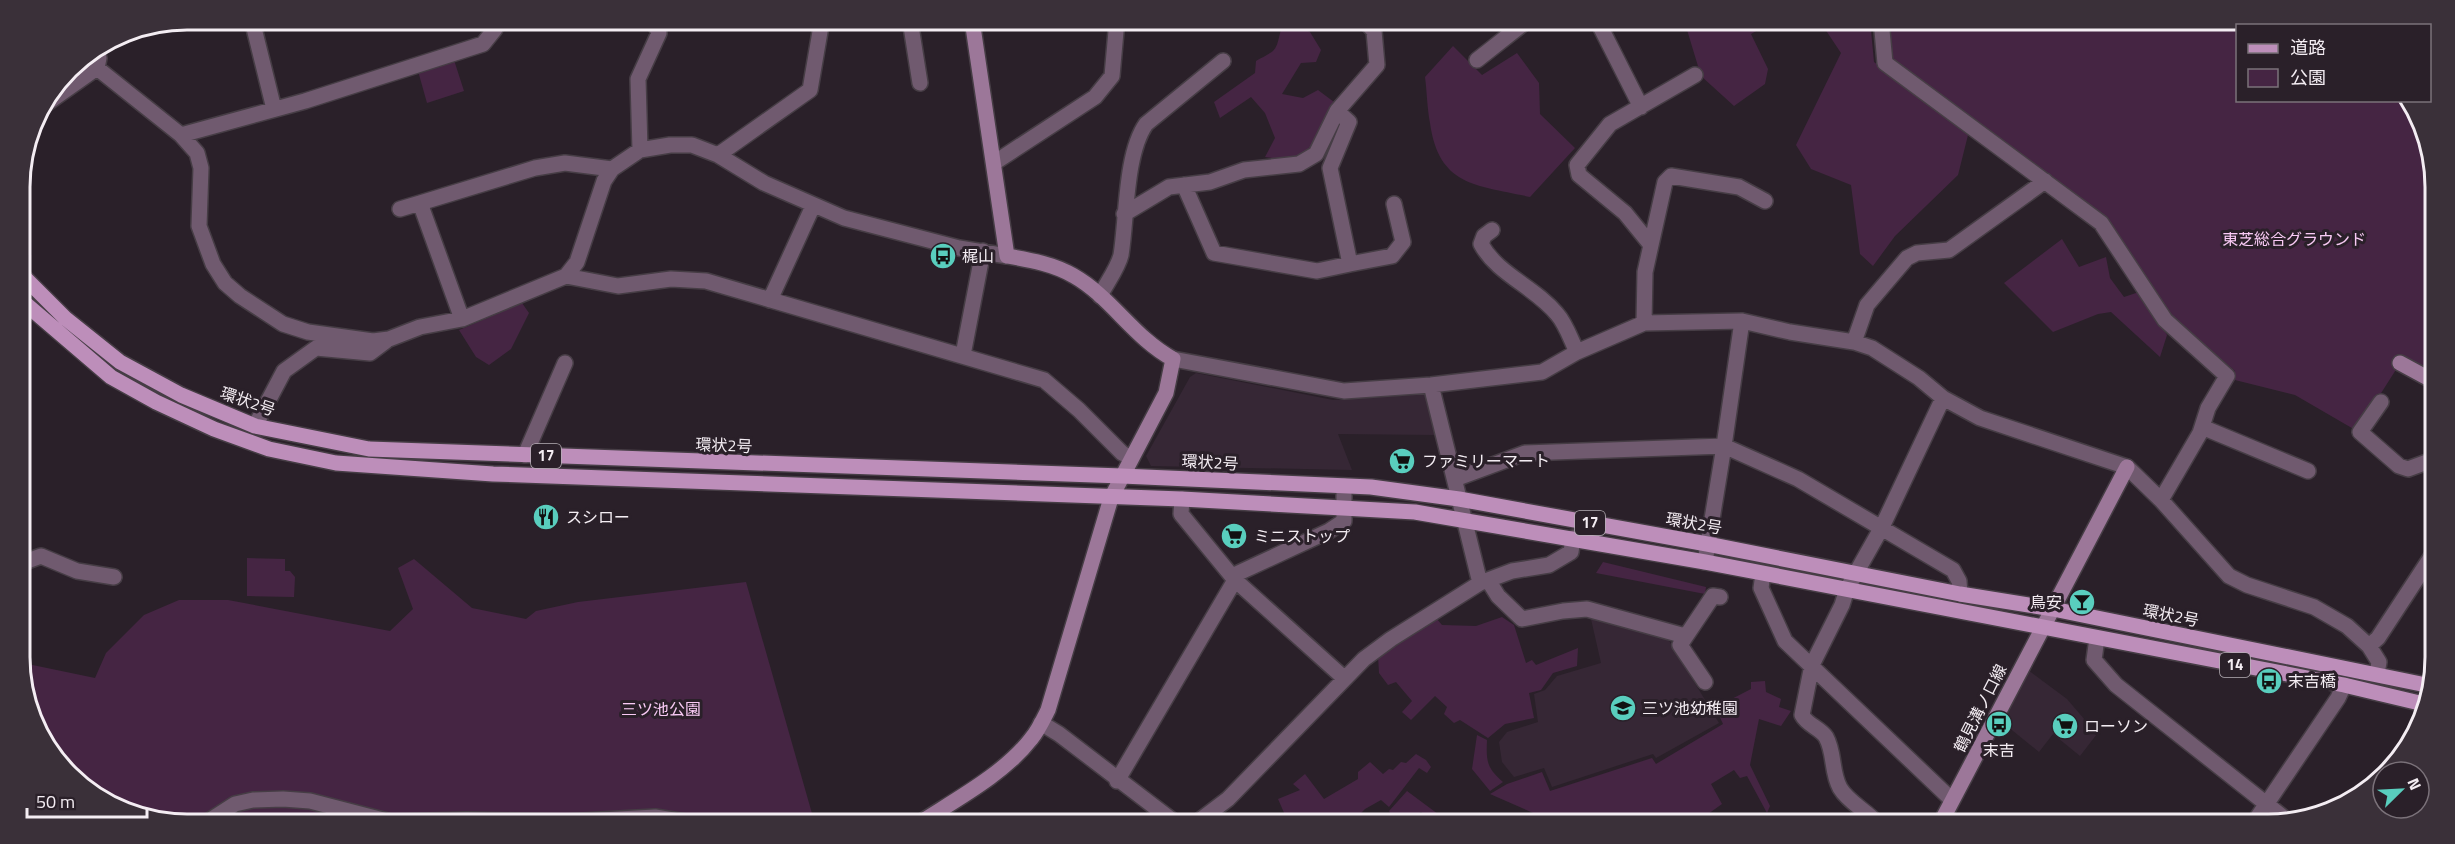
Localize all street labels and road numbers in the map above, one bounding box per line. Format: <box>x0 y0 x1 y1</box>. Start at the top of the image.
street label: 環状2号 <box>217 380 279 422</box>
street label: 環状2号 <box>695 432 753 458</box>
road number: 17 <box>531 444 561 468</box>
street label: 環状2号 <box>1181 449 1239 475</box>
street label: 環状2号 <box>1664 506 1724 540</box>
road number: 17 <box>1575 511 1605 535</box>
street label: 環状2号 <box>2141 598 2201 632</box>
road number: 14 <box>2220 653 2250 677</box>
street label: 鶴見溝ノ口線 <box>1948 660 2012 756</box>

